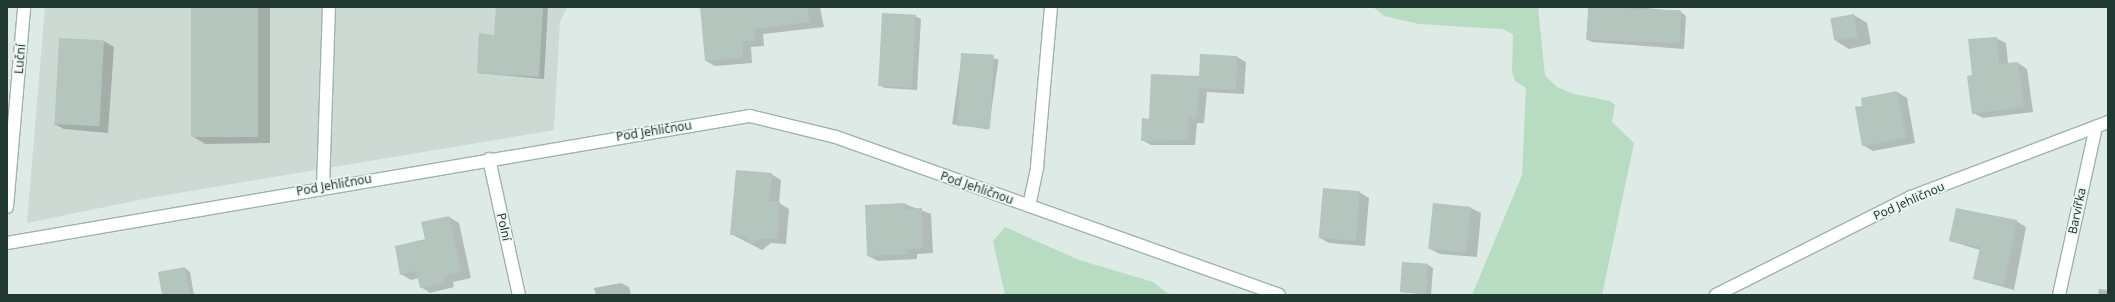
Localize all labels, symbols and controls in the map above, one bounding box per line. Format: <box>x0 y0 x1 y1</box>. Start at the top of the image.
street label: Luční <box>12 43 28 75</box>
street label: Pod Jehličnou <box>615 118 693 144</box>
street label: Pod Jehličnou <box>938 169 1016 207</box>
street label: Pod Jehličnou <box>295 171 373 199</box>
street label: Pod Jehličnou <box>1871 179 1947 223</box>
street label: Barvířka <box>2065 187 2089 235</box>
street label: Polní <box>494 212 514 242</box>

